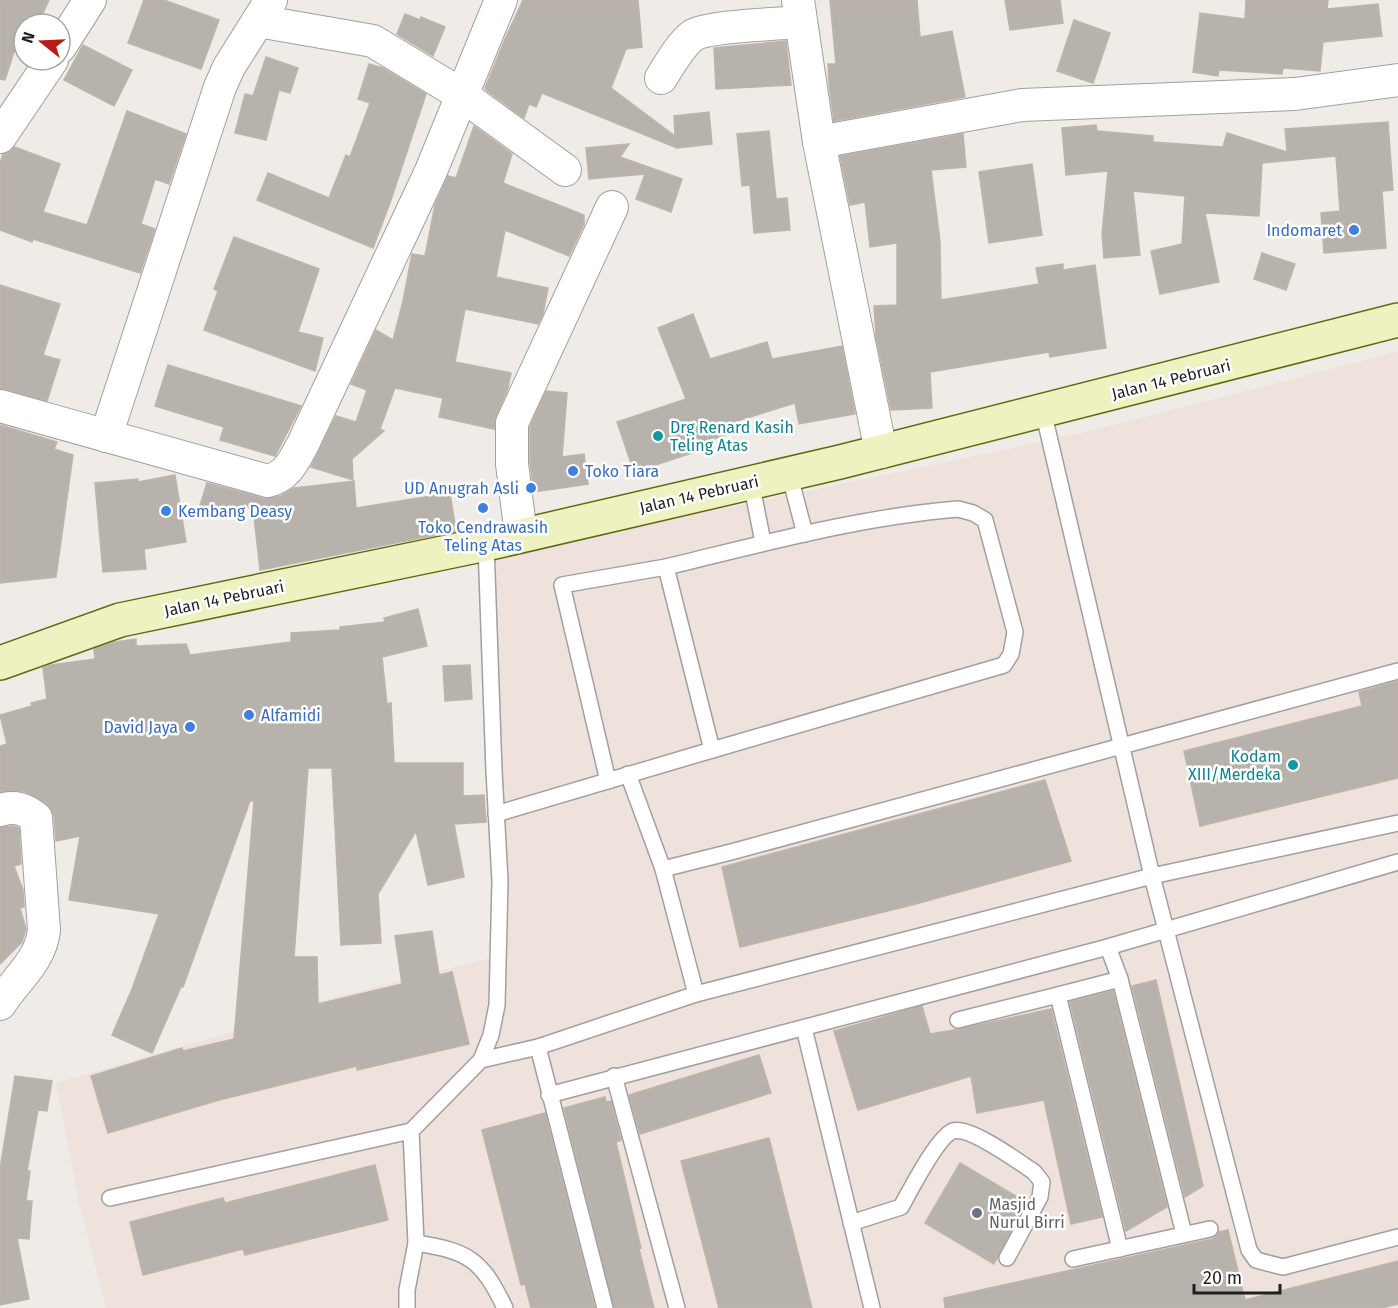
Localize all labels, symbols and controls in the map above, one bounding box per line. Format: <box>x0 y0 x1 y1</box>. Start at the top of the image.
north arrow <box>12 12 72 72</box>
text: N <box>18 30 39 45</box>
place label: Indomaret <box>1266 221 1342 240</box>
marker: Indomaret <box>1347 223 1361 237</box>
street label: Jalan 14 Pebruari <box>1110 356 1233 403</box>
place label: Drg Renard Kasih Teling Atas <box>670 418 794 455</box>
marker: Drg Renard Kasih Teling Atas <box>651 429 665 443</box>
place label: Toko Tiara <box>585 462 659 481</box>
marker: Toko Tiara <box>566 464 580 478</box>
street label: Jalan 14 Pebruari <box>638 472 761 517</box>
place label: UD Anugrah Asli <box>404 479 519 498</box>
marker: UD Anugrah Asli <box>524 481 538 495</box>
marker: Toko Cendrawasih Teling Atas <box>476 501 490 515</box>
place label: Kembang Deasy <box>178 502 292 521</box>
marker: Kembang Deasy <box>159 504 173 518</box>
place label: Toko Cendrawasih Teling Atas <box>418 518 548 555</box>
street label: Jalan 14 Pebruari <box>162 577 286 620</box>
place label: Alfamidi <box>261 706 321 725</box>
marker: Alfamidi <box>242 708 256 722</box>
place label: David Jaya <box>104 718 178 737</box>
marker: David Jaya <box>183 720 197 734</box>
place label: Kodam XIII/Merdeka <box>1188 747 1281 784</box>
marker: Kodam XIII/Merdeka <box>1286 758 1300 772</box>
place label: Masjid Nurul Birri <box>989 1195 1065 1232</box>
marker: Masjid Nurul Birri <box>970 1206 984 1220</box>
scale bar <box>1194 1257 1280 1295</box>
text: 20 m <box>1203 1267 1242 1289</box>

